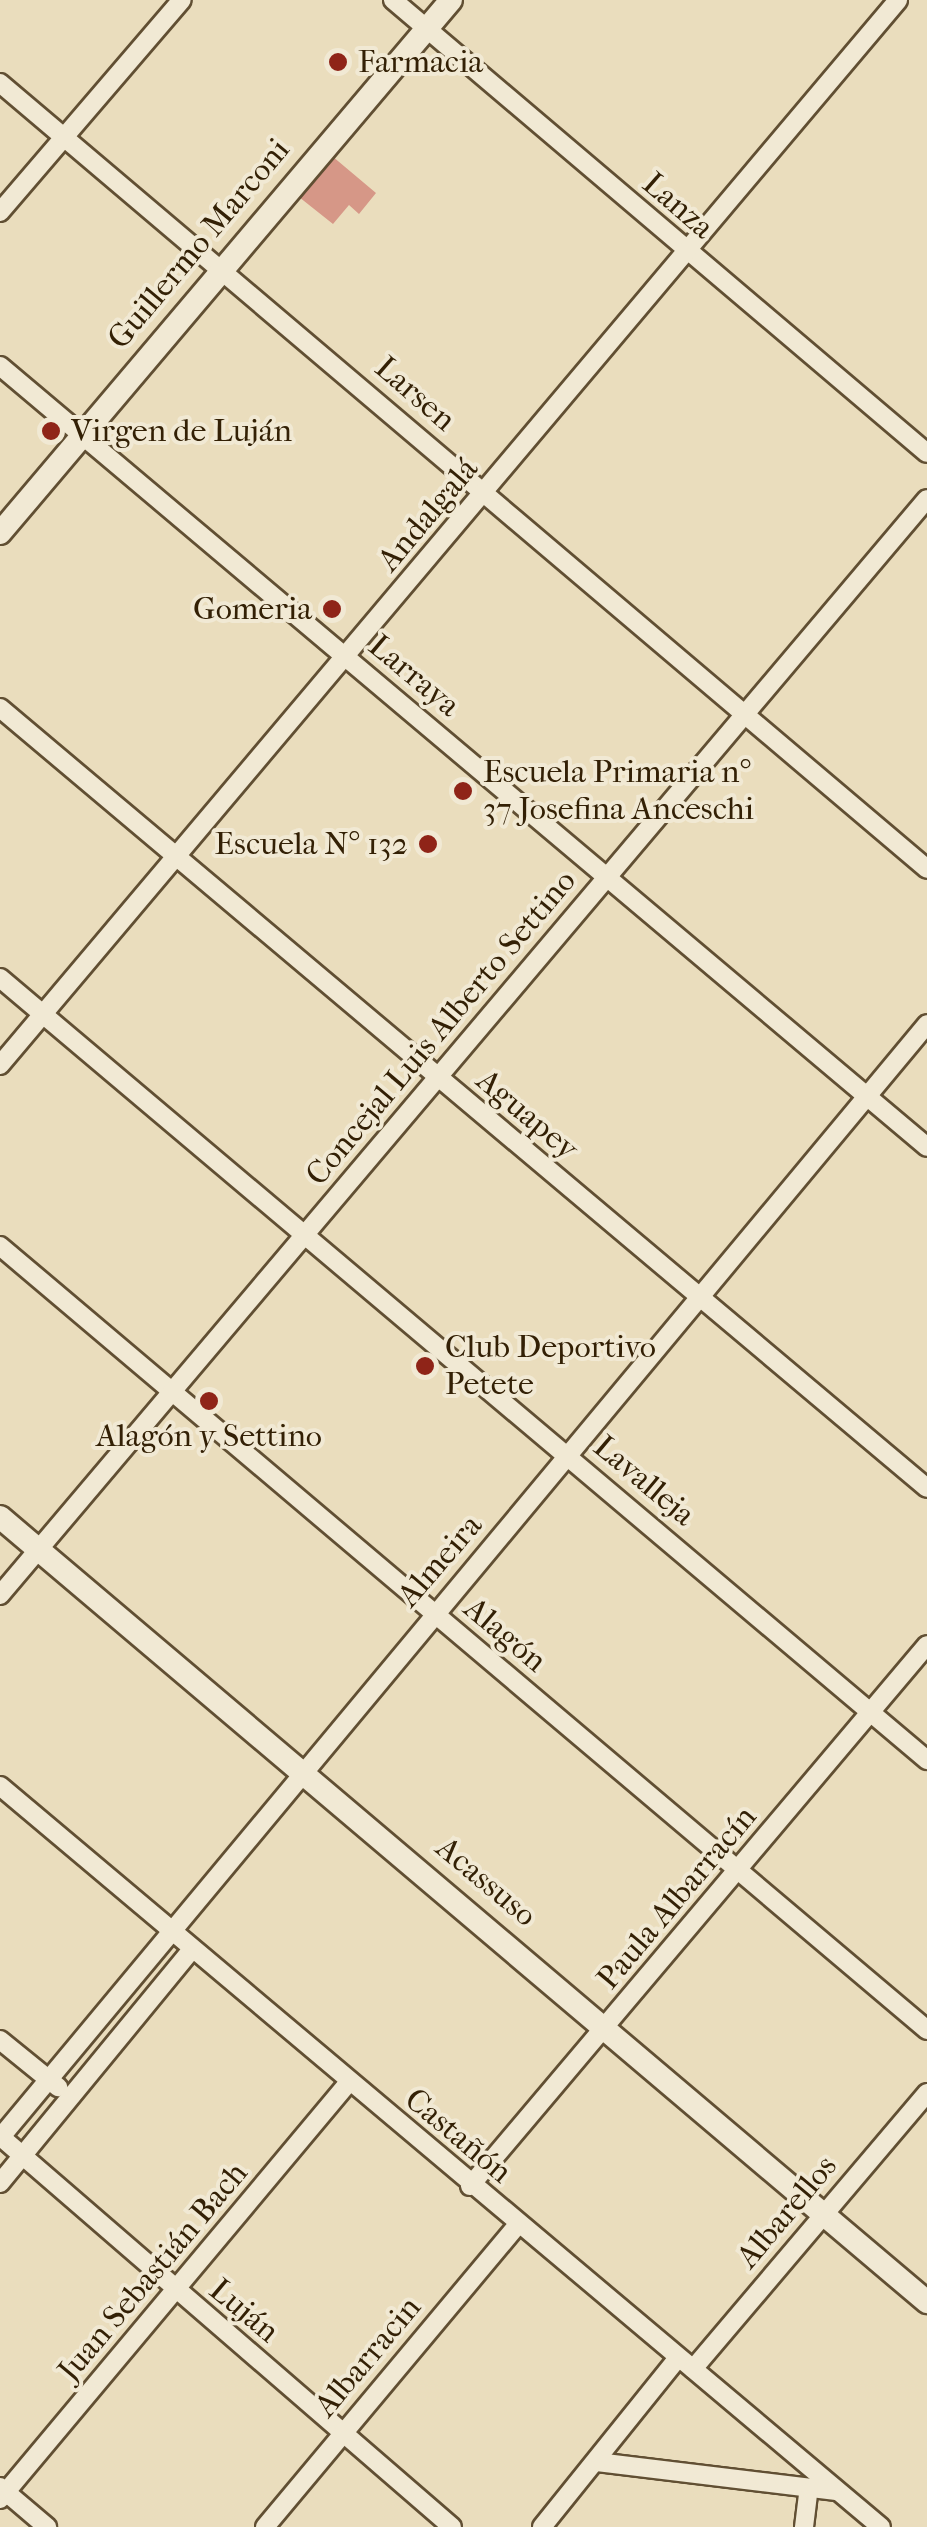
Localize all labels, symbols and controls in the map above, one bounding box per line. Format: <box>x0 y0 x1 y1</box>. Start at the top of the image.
place label: Farmacia <box>358 43 483 81</box>
marker: Farmacia <box>327 51 349 73</box>
street label: Guillermo Marconi <box>100 131 298 357</box>
street label: Lanza <box>635 165 721 247</box>
street label: Larsen <box>367 349 463 439</box>
place label: Virgen de Luján <box>71 412 292 450</box>
marker: Virgen de Luján <box>40 420 62 442</box>
street label: Andalgalá <box>370 451 486 579</box>
place label: Gomeria <box>193 590 312 628</box>
marker: Gomeria <box>321 598 343 620</box>
street label: Larraya <box>361 627 467 725</box>
place label: Escuela Primaria n° 37 Josefina Anceschi <box>483 754 754 829</box>
marker: Escuela Primaria n° 37 Josefina Anceschi <box>452 780 474 802</box>
place label: Escuela N° 132 <box>215 825 408 863</box>
marker: Escuela N° 132 <box>417 833 439 855</box>
street label: Concejal Luis Alberto Settino <box>298 863 584 1193</box>
street label: Aguapey <box>468 1061 586 1169</box>
place label: Club Deportivo Petete <box>445 1329 656 1404</box>
marker: Club Deportivo Petete <box>414 1355 436 1377</box>
marker: Alagón y Settino <box>198 1390 220 1412</box>
place label: Alagón y Settino <box>96 1417 322 1455</box>
street label: Lavalleja <box>586 1428 702 1534</box>
street label: Almeira <box>390 1507 490 1615</box>
street label: Alagón <box>456 1589 554 1681</box>
street label: Paula Albarracín <box>589 1799 765 1997</box>
street label: Acassuso <box>428 1829 544 1935</box>
street label: Castañón <box>397 2080 519 2192</box>
street label: Albarellos <box>729 2148 845 2276</box>
street label: Juan Sebastián Bach <box>50 2155 256 2389</box>
street label: Luján <box>201 2271 287 2351</box>
street label: Albarracin <box>307 2289 429 2425</box>

